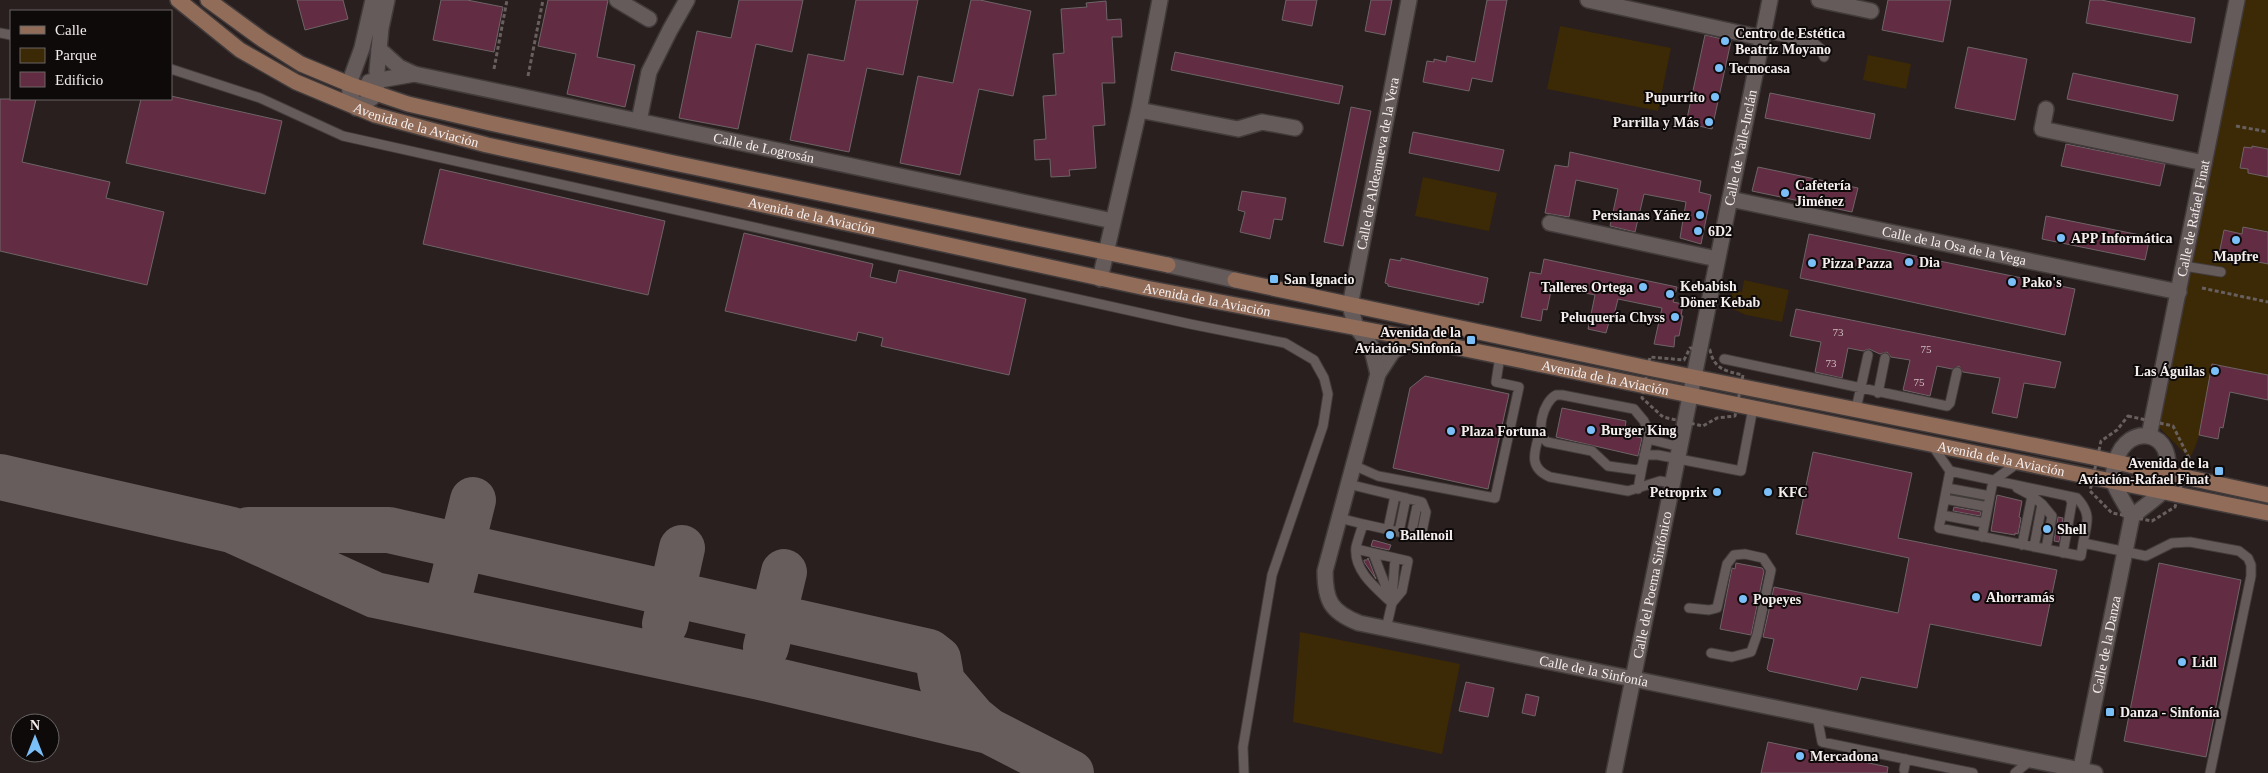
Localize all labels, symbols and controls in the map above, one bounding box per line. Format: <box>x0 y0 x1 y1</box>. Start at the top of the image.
legend <box>10 10 172 100</box>
text: Calle <box>55 22 87 38</box>
place label: Centro de Estética Beatriz Moyano <box>1735 26 1845 57</box>
marker: Centro de Estética Beatriz Moyano <box>1719 35 1731 47</box>
text: Parque <box>55 47 97 63</box>
place label: Tecnocasa <box>1729 61 1790 76</box>
marker: Tecnocasa <box>1713 62 1725 74</box>
text: Edificio <box>55 72 103 88</box>
street label: Calle de Aldeanueva de la Vera <box>1354 75 1402 251</box>
street label: Calle de Valle-Inclán <box>1721 88 1759 207</box>
place label: Pupurrito <box>1645 90 1705 105</box>
marker: Pupurrito <box>1709 91 1721 103</box>
street label: Avenida de la Aviación <box>351 99 480 150</box>
place label: Parrilla y Más <box>1613 115 1700 130</box>
marker: Parrilla y Más <box>1703 116 1715 128</box>
street label: Calle de Logrosán <box>712 130 816 165</box>
street label: Calle de Rafael Finat <box>2174 159 2212 278</box>
place label: Cafetería Jiménez <box>1795 178 1851 209</box>
marker: Cafetería Jiménez <box>1779 187 1791 199</box>
street label: Avenida de la Aviación <box>747 194 877 237</box>
place label: Persianas Yáñez <box>1592 208 1690 223</box>
marker: Persianas Yáñez <box>1694 209 1706 221</box>
street label: Calle de la Osa de la Vega <box>1881 223 2028 268</box>
place label: 6D2 <box>1708 224 1732 239</box>
marker: 6D2 <box>1692 225 1704 237</box>
place label: APP Informática <box>2071 231 2172 246</box>
marker: APP Informática <box>2055 232 2067 244</box>
marker: Mapfre <box>2230 234 2242 246</box>
place label: Mapfre <box>2214 249 2258 264</box>
place label: Dia <box>1919 255 1940 270</box>
place label: Pizza Pazza <box>1822 256 1892 271</box>
marker: Dia <box>1903 256 1915 268</box>
marker: Pizza Pazza <box>1806 257 1818 269</box>
place label: San Ignacio <box>1284 272 1354 287</box>
marker: San Ignacio <box>1268 273 1280 285</box>
place label: Pako's <box>2022 275 2062 290</box>
marker: Pako's <box>2006 276 2018 288</box>
place label: Kebabish Döner Kebab <box>1680 279 1760 310</box>
street label: Avenida de la Aviación <box>1142 280 1272 319</box>
place label: Talleres Ortega <box>1541 280 1633 295</box>
marker: Talleres Ortega <box>1637 281 1649 293</box>
marker: Kebabish Döner Kebab <box>1664 288 1676 300</box>
place label: Peluquería Chyss <box>1560 310 1666 325</box>
marker: Peluquería Chyss <box>1669 311 1681 323</box>
place label: Avenida de la Aviación-Sinfonía <box>1355 325 1461 356</box>
house number: 73 <box>1833 326 1844 338</box>
marker: Avenida de la Aviación-Sinfonía <box>1465 334 1477 346</box>
house number: 75 <box>1921 343 1932 355</box>
street label: Avenida de la Aviación <box>1540 357 1670 398</box>
house number: 73 <box>1826 357 1837 369</box>
place label: Las Águilas <box>2135 363 2206 379</box>
marker: Las Águilas <box>2209 365 2221 377</box>
house number: 75 <box>1914 376 1925 388</box>
place label: Burger King <box>1601 423 1677 438</box>
place label: Plaza Fortuna <box>1461 424 1546 439</box>
marker: Burger King <box>1585 424 1597 436</box>
marker: Plaza Fortuna <box>1445 425 1457 437</box>
street label: Avenida de la Aviación <box>1936 438 2066 479</box>
place label: Avenida de la Aviación-Rafael Finat <box>2078 456 2209 487</box>
marker: Avenida de la Aviación-Rafael Finat <box>2213 465 2225 477</box>
place label: Petroprix <box>1650 485 1707 500</box>
place label: KFC <box>1778 485 1808 500</box>
marker: Petroprix <box>1711 486 1723 498</box>
marker: KFC <box>1762 486 1774 498</box>
street label: Calle del Poema Sinfónico <box>1630 510 1674 660</box>
place label: Shell <box>2057 522 2087 537</box>
marker: Shell <box>2041 523 2053 535</box>
place label: Ballenoil <box>1400 528 1453 543</box>
marker: Ballenoil <box>1384 529 1396 541</box>
place label: Ahorramás <box>1986 590 2055 605</box>
marker: Ahorramás <box>1970 591 1982 603</box>
place label: Popeyes <box>1753 592 1802 607</box>
marker: Popeyes <box>1737 593 1749 605</box>
street label: Calle de la Danza <box>2089 594 2123 695</box>
street label: Calle de la Sinfonía <box>1538 652 1650 689</box>
place label: Lidl <box>2192 655 2217 670</box>
marker: Lidl <box>2176 656 2188 668</box>
place label: Danza - Sinfonía <box>2120 705 2220 720</box>
marker: Danza - Sinfonía <box>2104 706 2116 718</box>
north arrow <box>10 713 60 763</box>
text: N <box>30 718 40 733</box>
place label: Mercadona <box>1810 749 1878 764</box>
marker: Mercadona <box>1794 750 1806 762</box>

